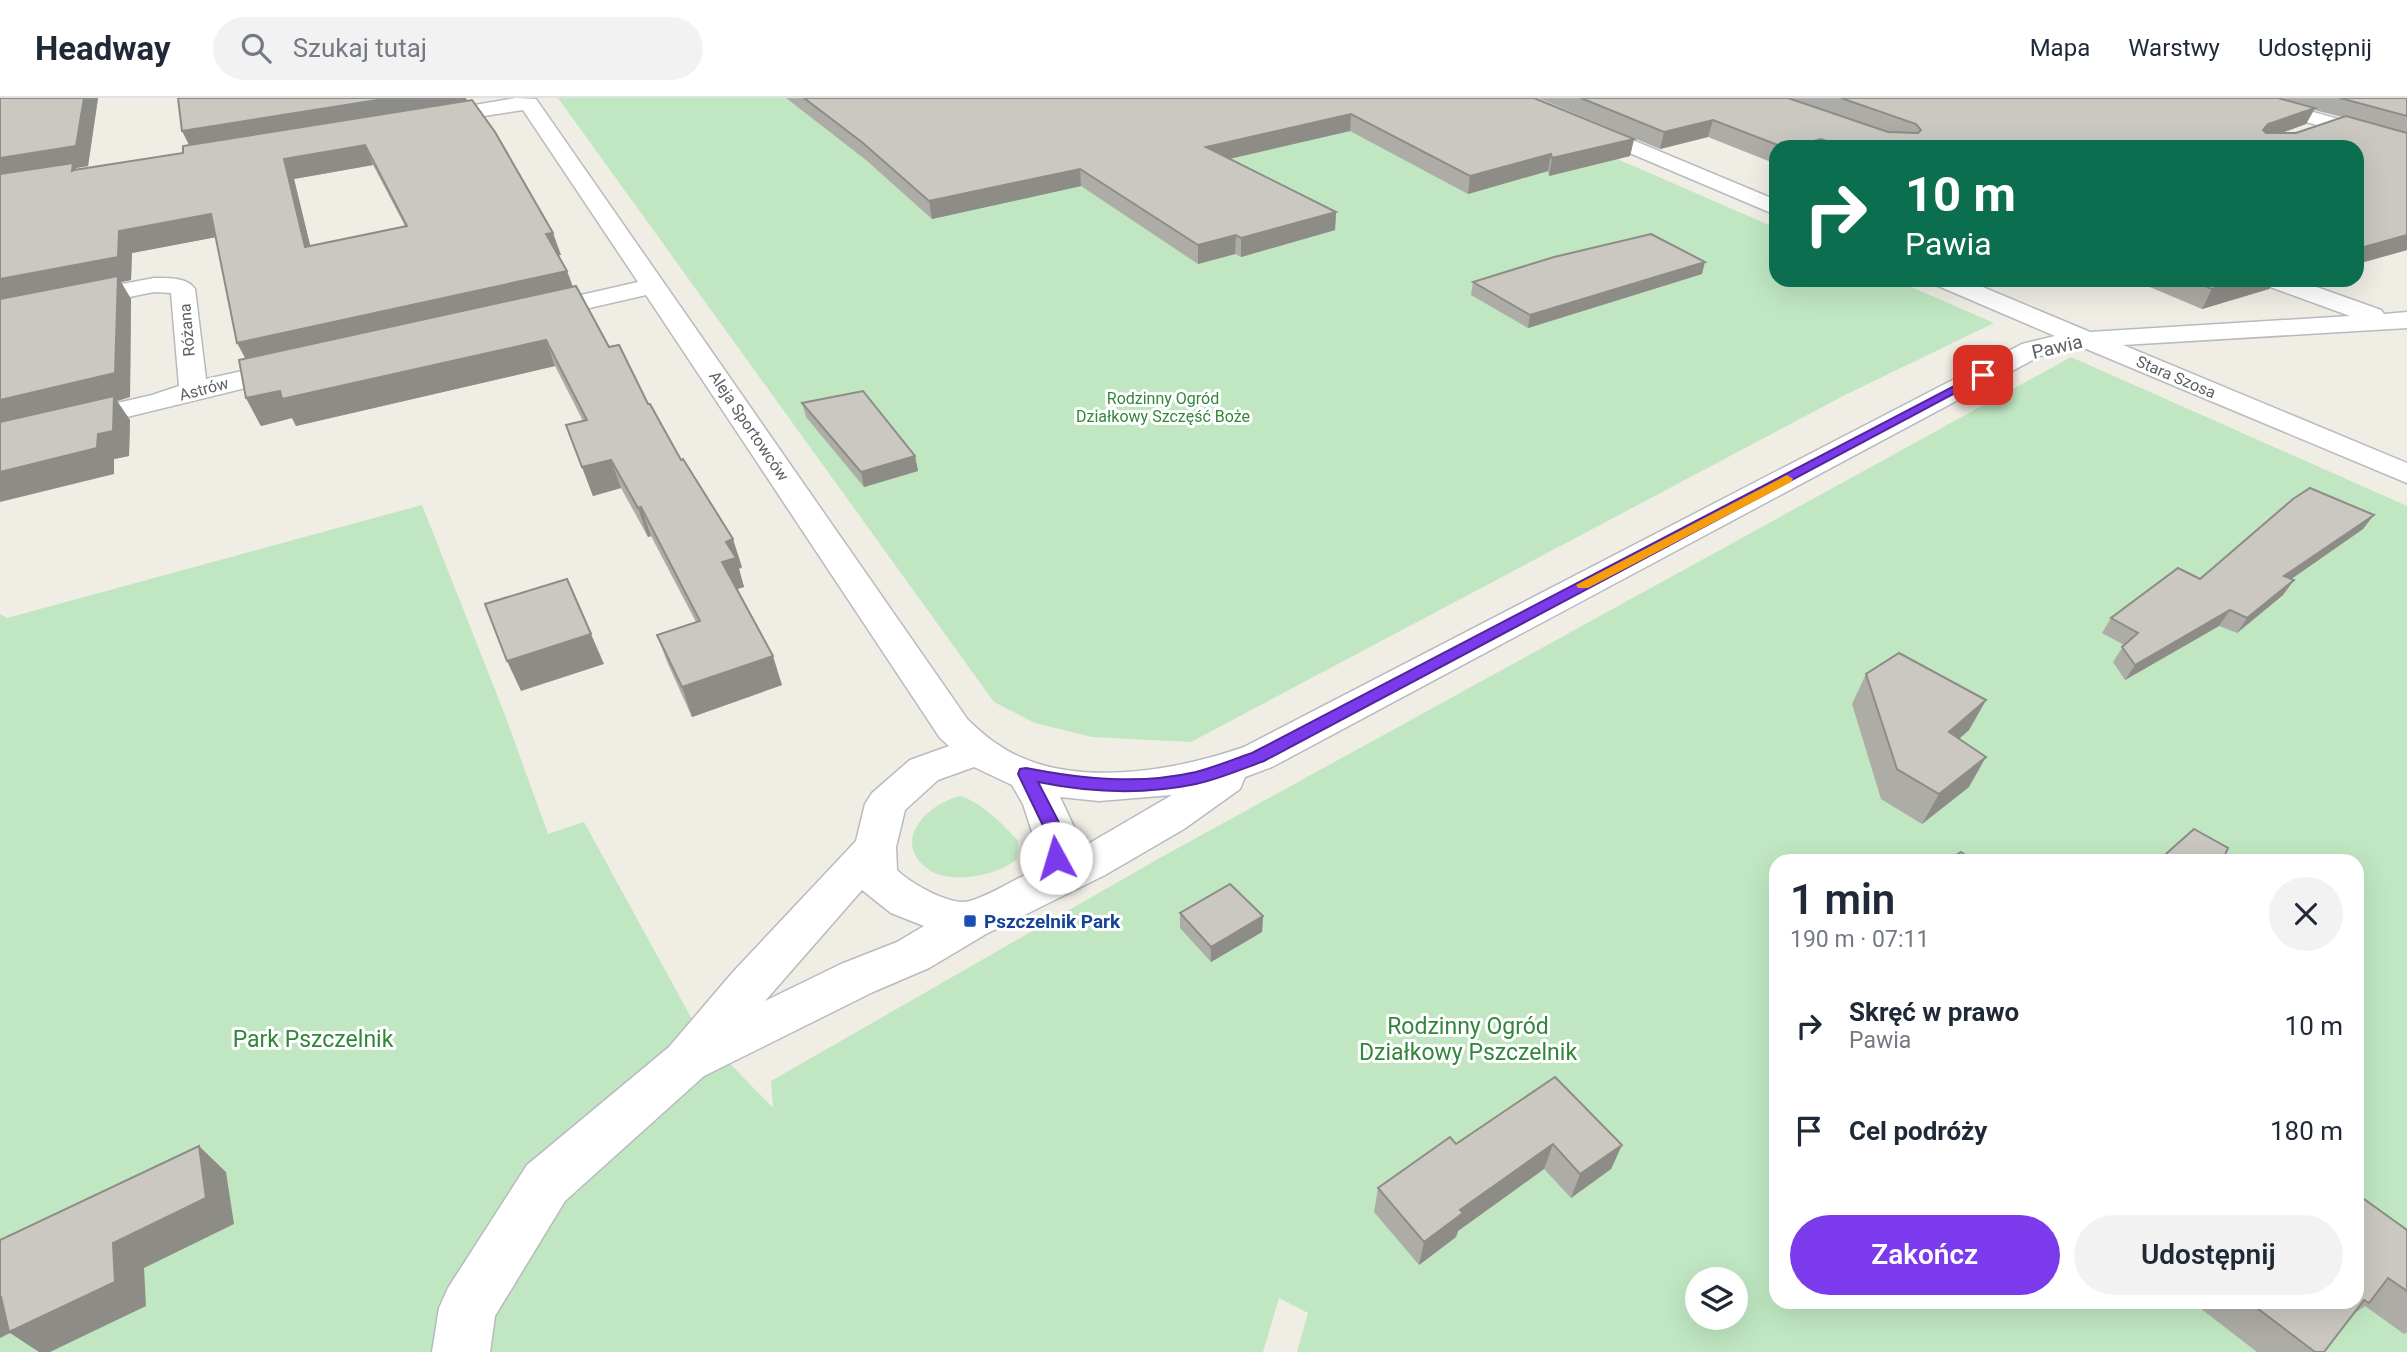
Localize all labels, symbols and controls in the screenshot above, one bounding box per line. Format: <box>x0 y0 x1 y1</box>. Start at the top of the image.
search box <box>213 17 703 80</box>
text: Headway <box>35 29 171 68</box>
icon: search <box>237 29 275 67</box>
text: Szukaj tutaj <box>293 33 427 63</box>
text: Mapa <box>2030 34 2090 62</box>
text: Warstwy <box>2128 34 2220 62</box>
text: Udostępnij <box>2258 34 2372 62</box>
text: 10 m <box>1905 166 2016 223</box>
icon: right <box>1790 168 1881 259</box>
text: Pawia <box>1905 225 1992 263</box>
street label: Różana <box>175 303 199 357</box>
street label: Pawia <box>2029 330 2085 364</box>
pin <box>1953 345 2013 405</box>
street label: Stara Szosa <box>2133 352 2219 402</box>
icon: arrive <box>1964 356 2002 394</box>
street label: Aleja Sportowców <box>705 367 793 485</box>
street label: Astrów <box>177 373 231 405</box>
park label: Rodzinny Ogród Działkowy Szczęść Boże <box>1076 389 1250 426</box>
position arrow <box>1019 821 1093 895</box>
text: 1 min <box>1790 875 1895 924</box>
button: close <box>2269 877 2343 951</box>
place label: Pszczelnik Park <box>984 910 1121 933</box>
marker: Pszczelnik Park <box>962 913 978 929</box>
text: 190 m · 07:11 <box>1790 926 1929 953</box>
text: Skręć w prawo <box>1849 997 2019 1027</box>
icon: right <box>1790 1007 1828 1045</box>
text: 10 m <box>2285 1011 2343 1041</box>
park label: Rodzinny Ogród Działkowy Pszczelnik <box>1359 1013 1577 1066</box>
park label: Park Pszczelnik <box>233 1026 394 1053</box>
text: Pawia <box>1849 1027 1911 1054</box>
icon: arrive <box>1790 1112 1828 1150</box>
text: Cel podróży <box>1849 1116 1987 1146</box>
text: 180 m <box>2270 1116 2343 1146</box>
button: Zakończ <box>1790 1215 2060 1295</box>
button: Udostępnij <box>2074 1215 2343 1295</box>
map controls <box>1685 1267 1748 1330</box>
button: layers <box>1685 1267 1748 1330</box>

